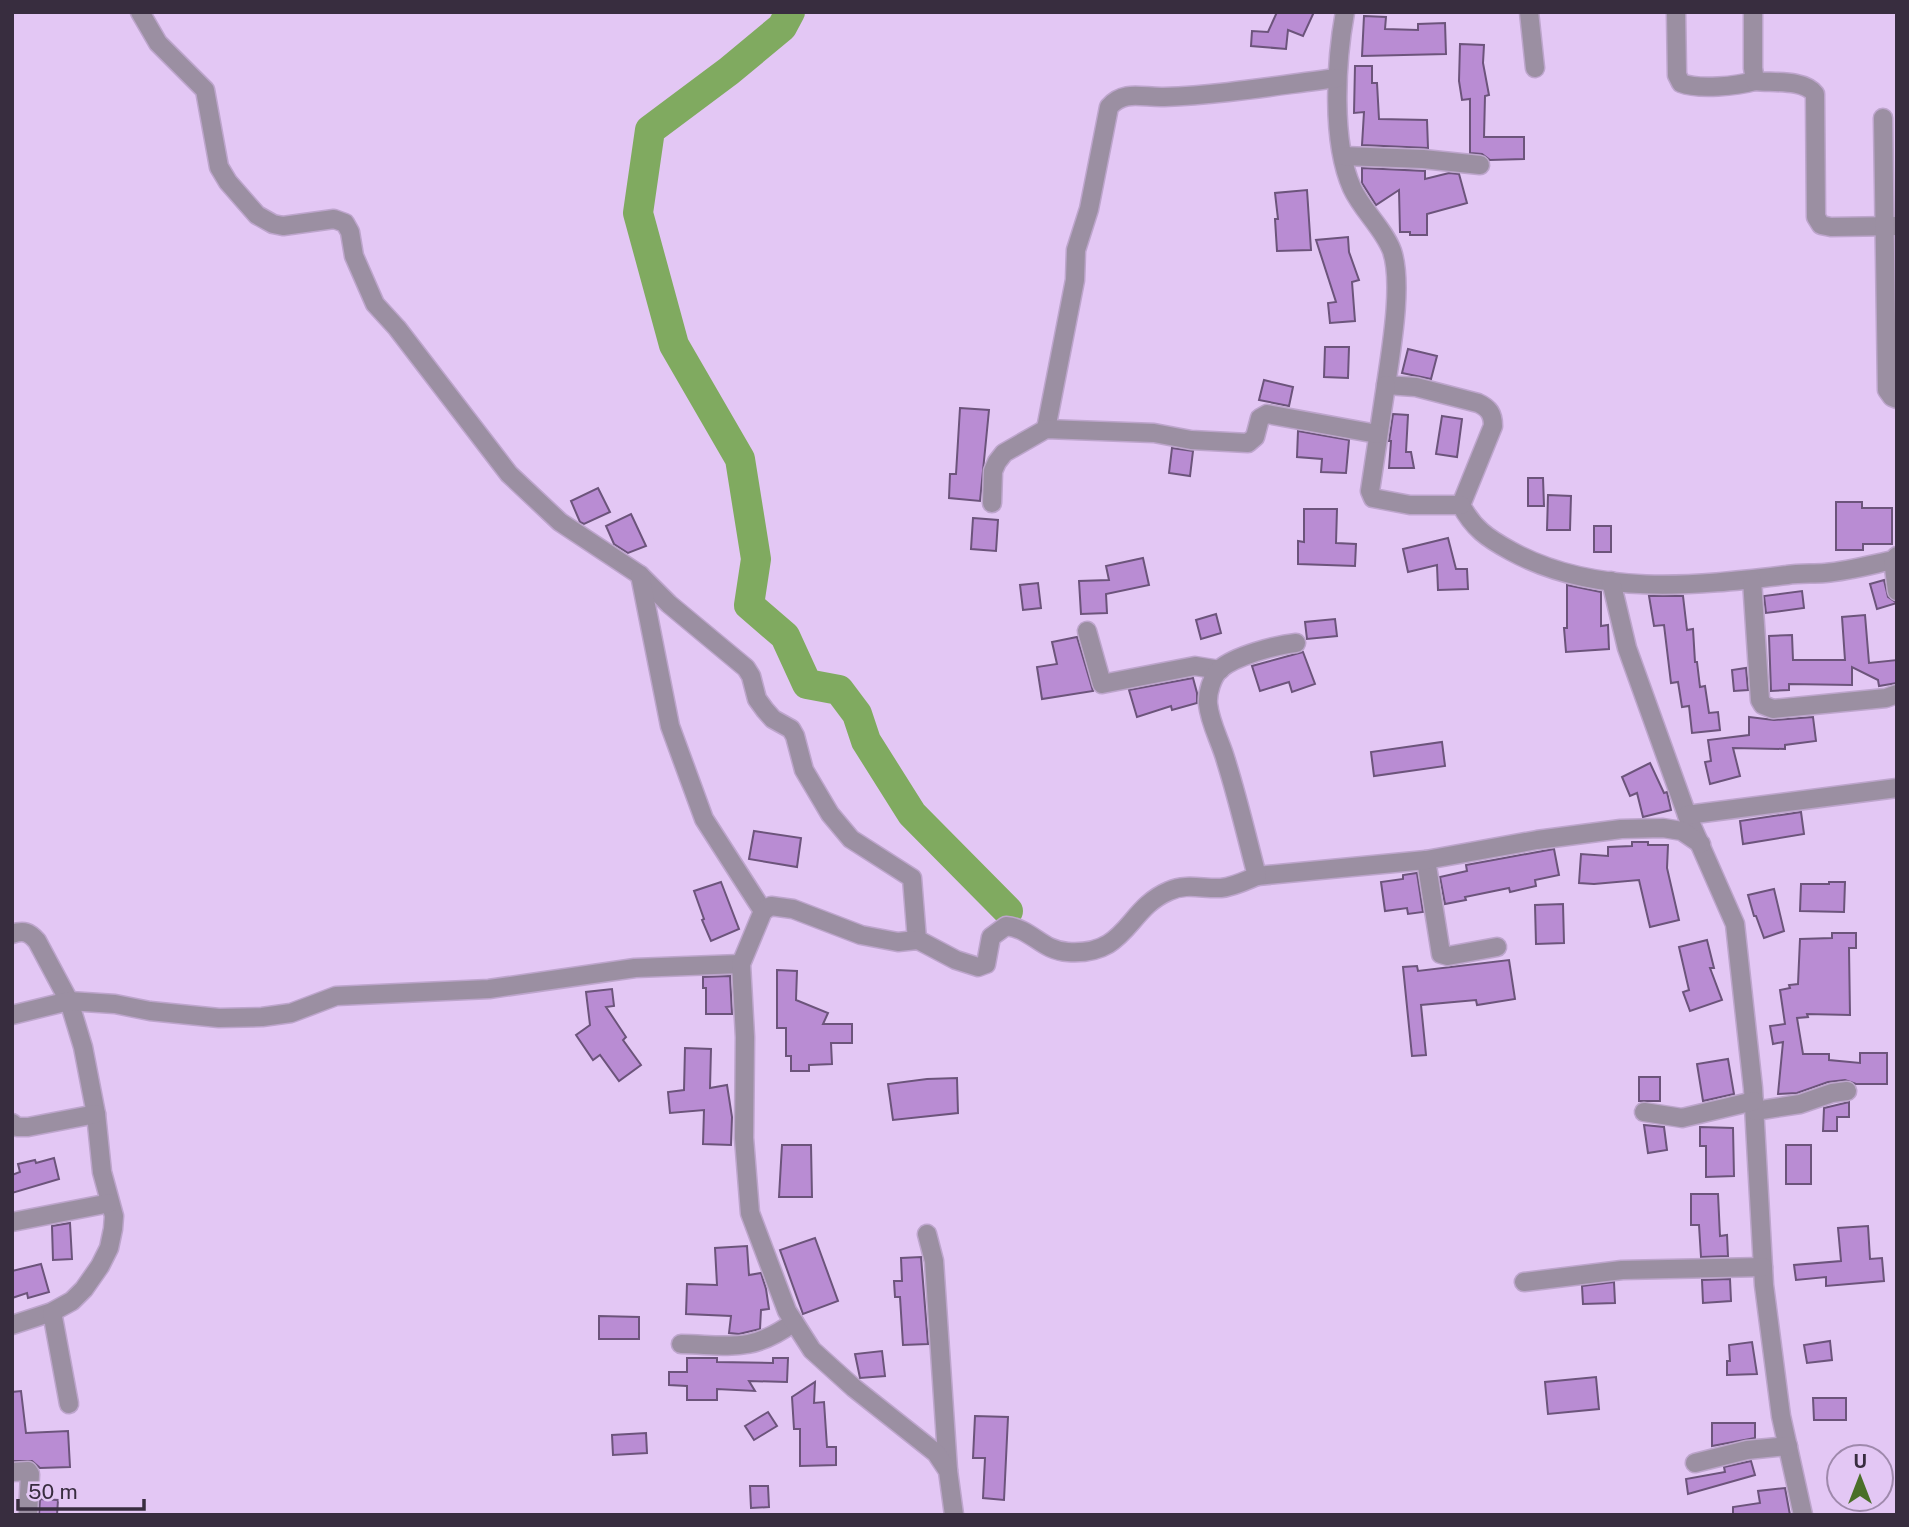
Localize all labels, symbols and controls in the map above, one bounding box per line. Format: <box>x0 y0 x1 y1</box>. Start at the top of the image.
north arrow <box>1825 1443 1895 1513</box>
text: U <box>1853 1450 1867 1472</box>
scale bar <box>18 1468 144 1512</box>
text: 50 m <box>28 1479 78 1504</box>

